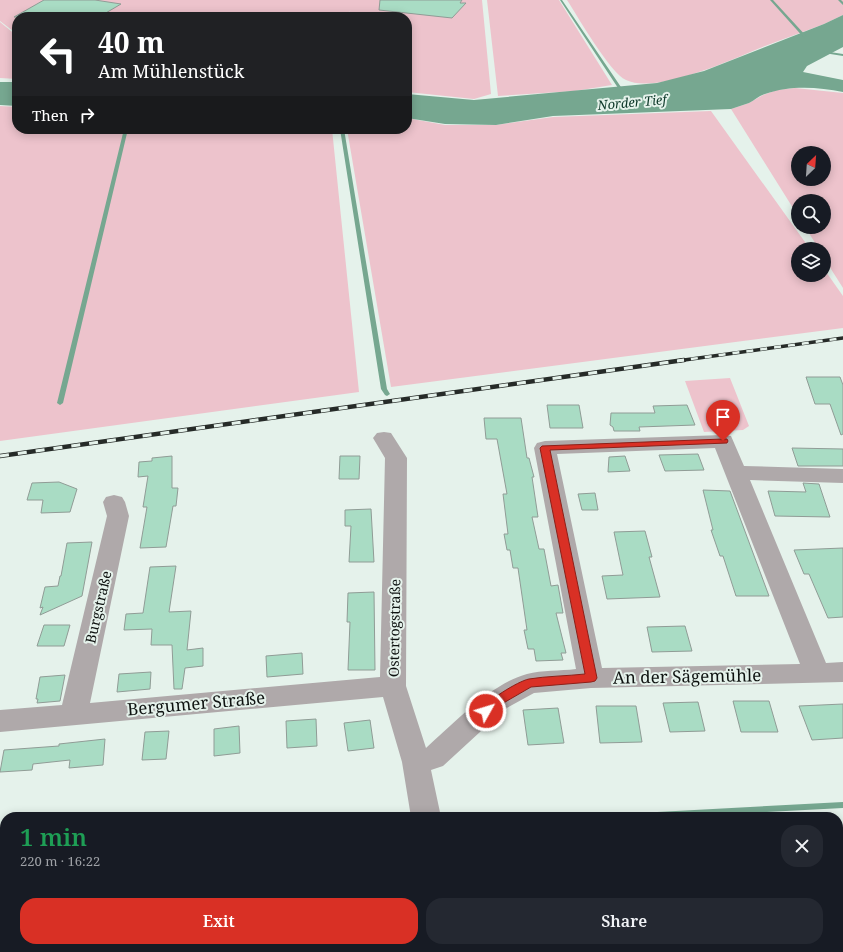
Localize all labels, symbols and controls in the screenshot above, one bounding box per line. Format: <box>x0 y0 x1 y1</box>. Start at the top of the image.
text: 40 m <box>98 23 165 61</box>
icon: left <box>32 28 84 80</box>
text: Am Mühlenstück <box>98 59 244 83</box>
water label: Norder Tief <box>596 90 670 114</box>
icon: right <box>76 104 98 126</box>
text: Then <box>32 105 68 125</box>
north arrow <box>791 146 831 186</box>
map controls <box>791 146 831 282</box>
button: search <box>791 194 831 234</box>
button: layers <box>791 242 831 282</box>
pin <box>706 400 740 441</box>
icon: arrive <box>712 406 734 428</box>
street label: Burgstraße <box>80 569 116 645</box>
street label: Ostertogstraße <box>384 579 404 677</box>
street label: An der Sägemühle <box>613 663 761 689</box>
street label: Bergumer Straße <box>126 686 266 720</box>
position arrow <box>465 690 507 732</box>
text: 1 min <box>20 820 87 853</box>
button: close <box>781 825 823 867</box>
text: 220 m · 16:22 <box>20 852 100 870</box>
button: Exit <box>20 898 418 944</box>
button: Share <box>426 898 823 944</box>

